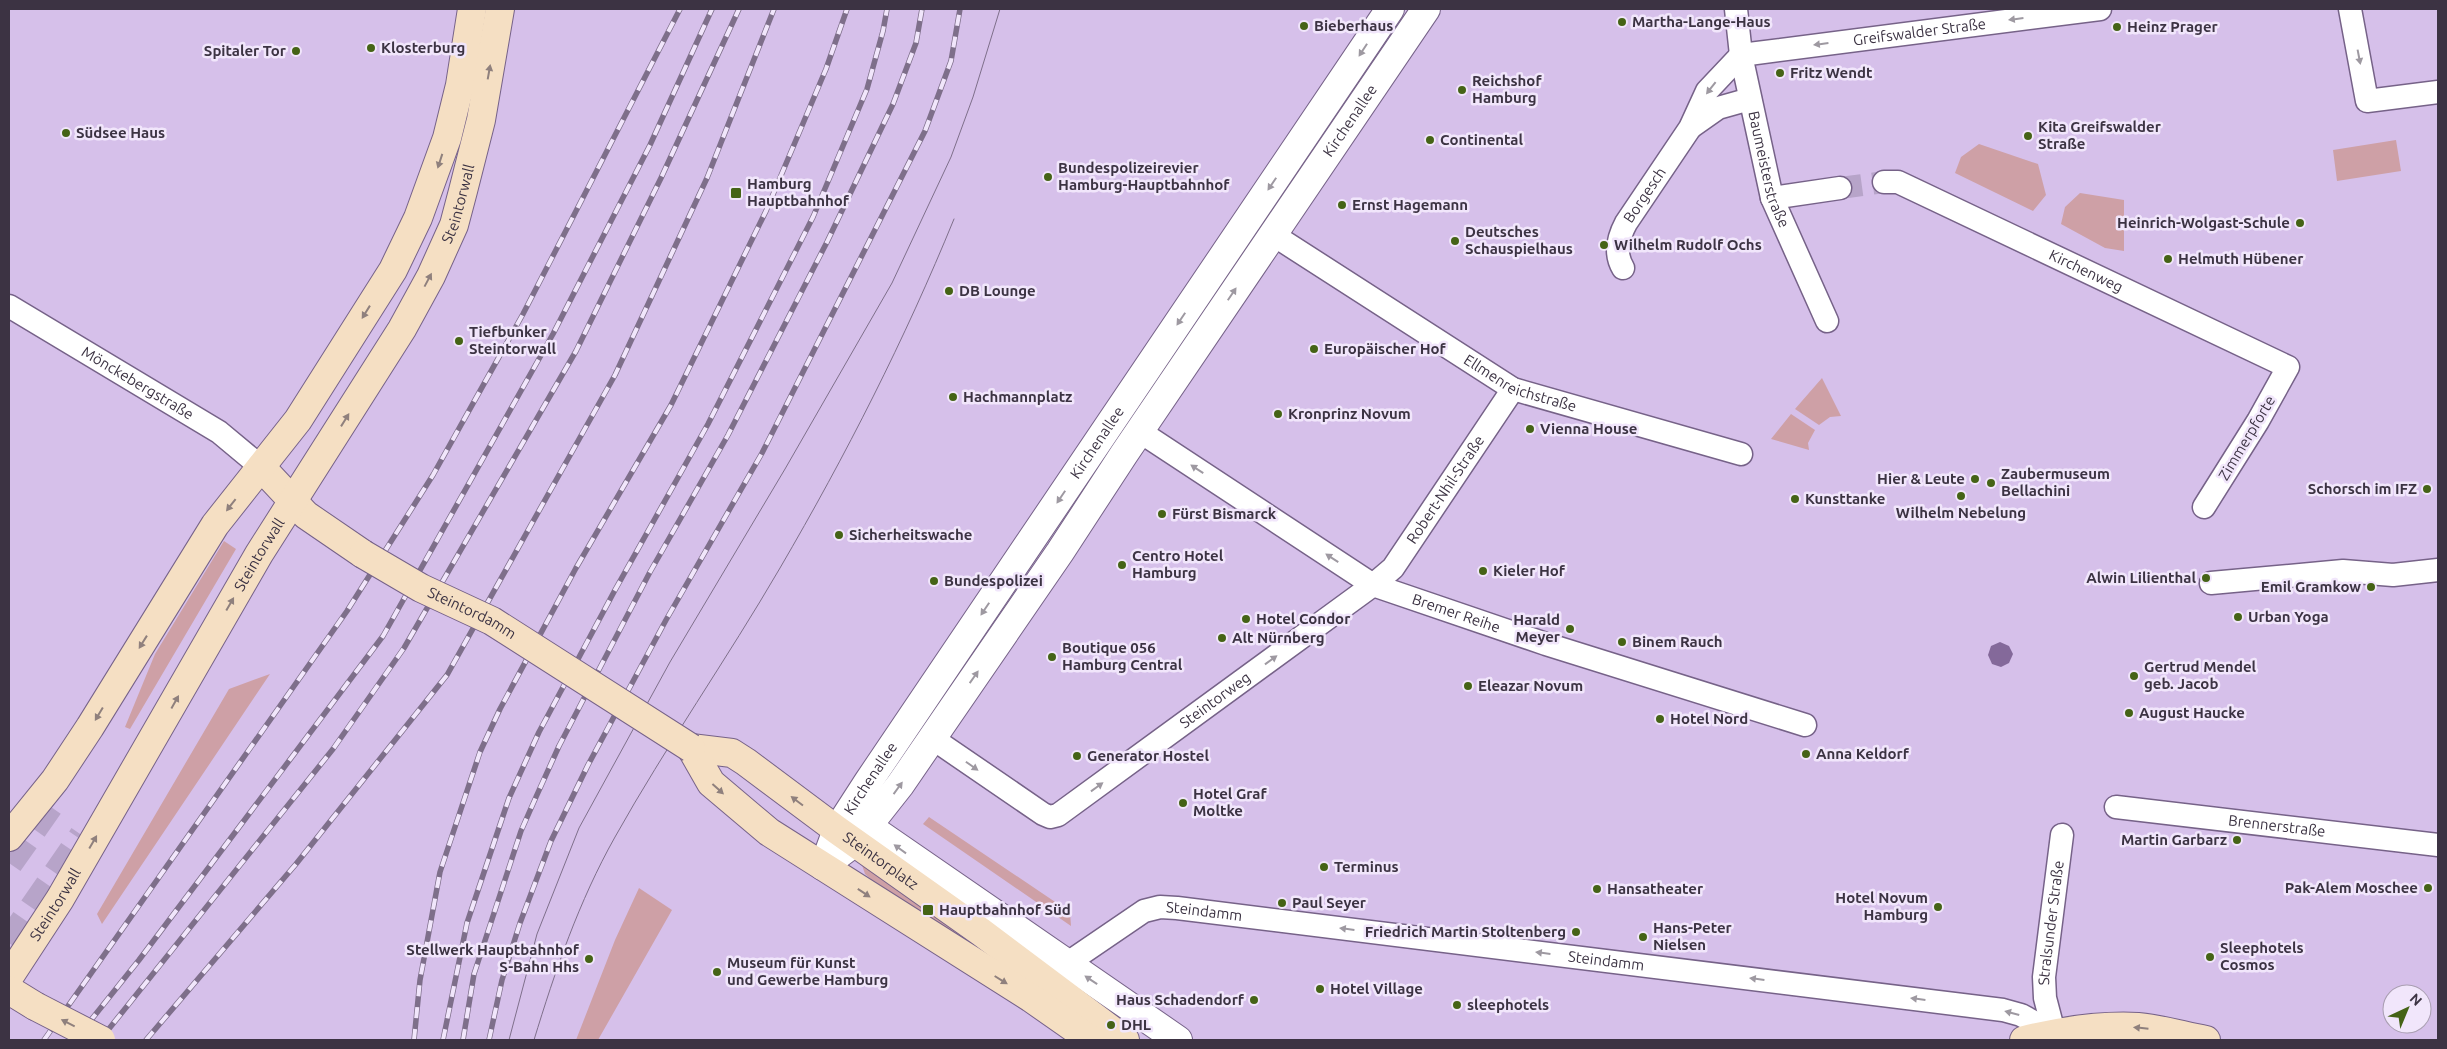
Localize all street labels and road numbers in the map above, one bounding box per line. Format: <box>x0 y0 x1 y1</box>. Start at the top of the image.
street label: Greifswalder Straße <box>1852 15 1987 49</box>
street label: Kirchenallee <box>1319 81 1380 160</box>
street label: Baumeisterstraße <box>1745 109 1793 230</box>
street label: Steintorwall <box>438 162 478 246</box>
street label: Borgesch <box>1620 164 1669 226</box>
street label: Kirchenweg <box>2046 246 2126 295</box>
street label: Mönckebergstraße <box>79 343 197 423</box>
street label: Ellmenreichstraße <box>1461 351 1579 415</box>
street label: Zimmerpforte <box>2215 393 2278 483</box>
street label: Kirchenallee <box>1066 403 1127 482</box>
street label: Robert-Nhil-Straße <box>1403 432 1487 547</box>
street label: Steintorwall <box>230 515 288 594</box>
street label: Steintordamm <box>425 583 520 642</box>
street label: Bremer Reihe <box>1410 590 1503 636</box>
street label: Steintorweg <box>1176 668 1254 731</box>
street label: Kirchenallee <box>840 739 900 818</box>
street label: Brennerstraße <box>2227 811 2326 840</box>
street label: Steintorplatz <box>840 828 922 893</box>
street label: Stralsunder Straße <box>2035 860 2067 986</box>
street label: Steintorwall <box>26 865 84 944</box>
street label: Steindamm <box>1166 898 1243 924</box>
street label: Steindamm <box>1567 947 1645 974</box>

